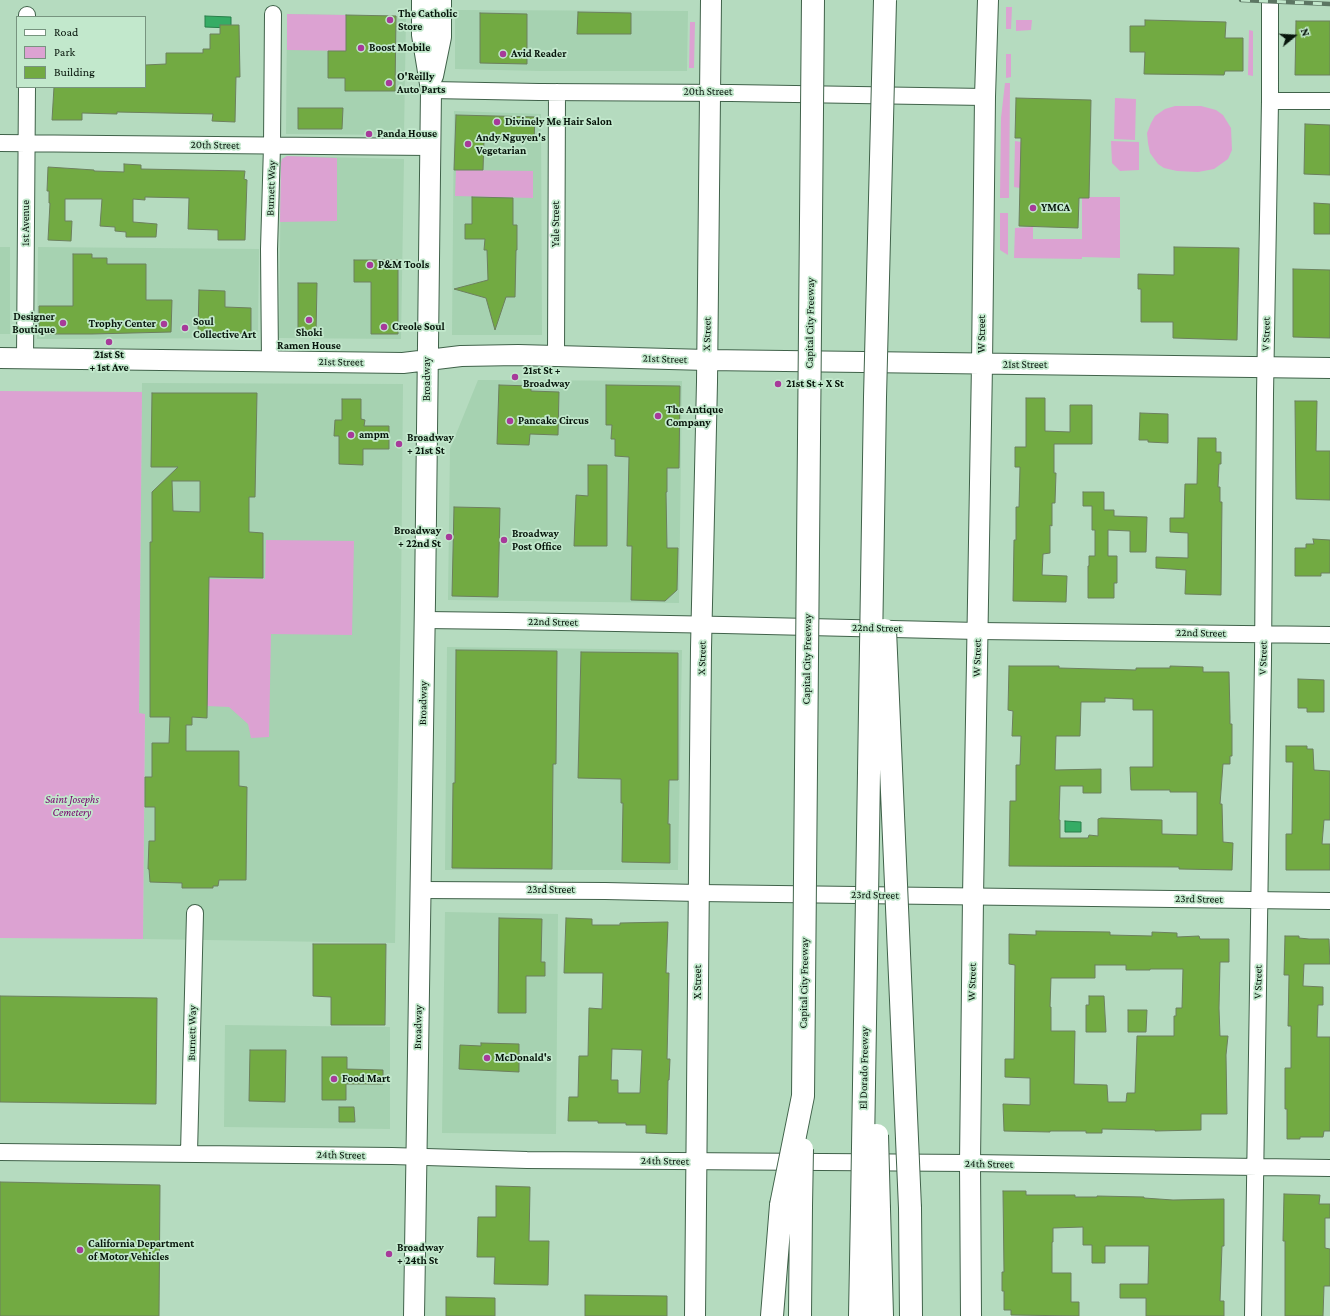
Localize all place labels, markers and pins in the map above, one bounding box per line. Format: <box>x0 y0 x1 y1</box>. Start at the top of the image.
place label: The Catholic Store <box>398 7 457 33</box>
marker: The Catholic Store <box>385 15 395 25</box>
place label: Boost Mobile <box>369 41 430 55</box>
marker: Boost Mobile <box>356 43 366 53</box>
place label: Avid Reader <box>511 47 567 61</box>
marker: Avid Reader <box>498 49 508 59</box>
place label: O'Reilly Auto Parts <box>397 70 445 96</box>
marker: O'Reilly Auto Parts <box>384 78 394 88</box>
place label: Divinely Me Hair Salon <box>505 115 612 129</box>
marker: Divinely Me Hair Salon <box>492 117 502 127</box>
place label: Panda House <box>377 127 437 141</box>
marker: Panda House <box>364 129 374 139</box>
place label: Andy Nguyen's Vegetarian <box>476 131 546 157</box>
marker: Andy Nguyen's Vegetarian <box>463 139 473 149</box>
place label: YMCA <box>1041 201 1070 215</box>
marker: YMCA <box>1028 203 1038 213</box>
place label: P&M Tools <box>378 258 429 272</box>
marker: P&M Tools <box>365 260 375 270</box>
place label: Designer Boutique <box>12 310 55 336</box>
place label: Soul Collective Art <box>193 315 256 341</box>
marker: Shoki Ramen House <box>304 315 314 325</box>
place label: Trophy Center <box>88 317 156 331</box>
marker: Designer Boutique <box>58 318 68 328</box>
marker: Trophy Center <box>159 319 169 329</box>
place label: Creole Soul <box>392 320 445 334</box>
marker: Creole Soul <box>379 322 389 332</box>
marker: Soul Collective Art <box>180 323 190 333</box>
place label: Shoki Ramen House <box>277 326 341 352</box>
marker: 21st St + 1st Ave <box>104 337 114 347</box>
place label: 21st St + 1st Ave <box>89 348 129 374</box>
place label: 21st St + Broadway <box>523 364 570 390</box>
marker: 21st St + Broadway <box>510 372 520 382</box>
place label: 21st St + X St <box>786 377 844 391</box>
marker: 21st St + X St <box>773 379 783 389</box>
place label: The Antique Company <box>666 403 723 429</box>
marker: The Antique Company <box>653 411 663 421</box>
place label: Pancake Circus <box>518 414 589 428</box>
marker: Pancake Circus <box>505 416 515 426</box>
place label: ampm <box>359 428 389 442</box>
marker: ampm <box>346 430 356 440</box>
place label: Broadway + 21st St <box>407 431 454 457</box>
marker: Broadway + 21st St <box>394 439 404 449</box>
place label: Broadway + 22nd St <box>394 524 441 550</box>
place label: Broadway Post Office <box>512 527 562 553</box>
marker: Broadway + 22nd St <box>444 532 454 542</box>
marker: Broadway Post Office <box>499 535 509 545</box>
place label: McDonald's <box>495 1051 551 1065</box>
marker: McDonald's <box>482 1053 492 1063</box>
place label: Food Mart <box>342 1072 390 1086</box>
marker: Food Mart <box>329 1074 339 1084</box>
place label: California Department of Motor Vehicles <box>88 1237 194 1263</box>
place label: Broadway + 24th St <box>397 1241 444 1267</box>
marker: California Department of Motor Vehicles <box>75 1245 85 1255</box>
marker: Broadway + 24th St <box>384 1249 394 1259</box>

